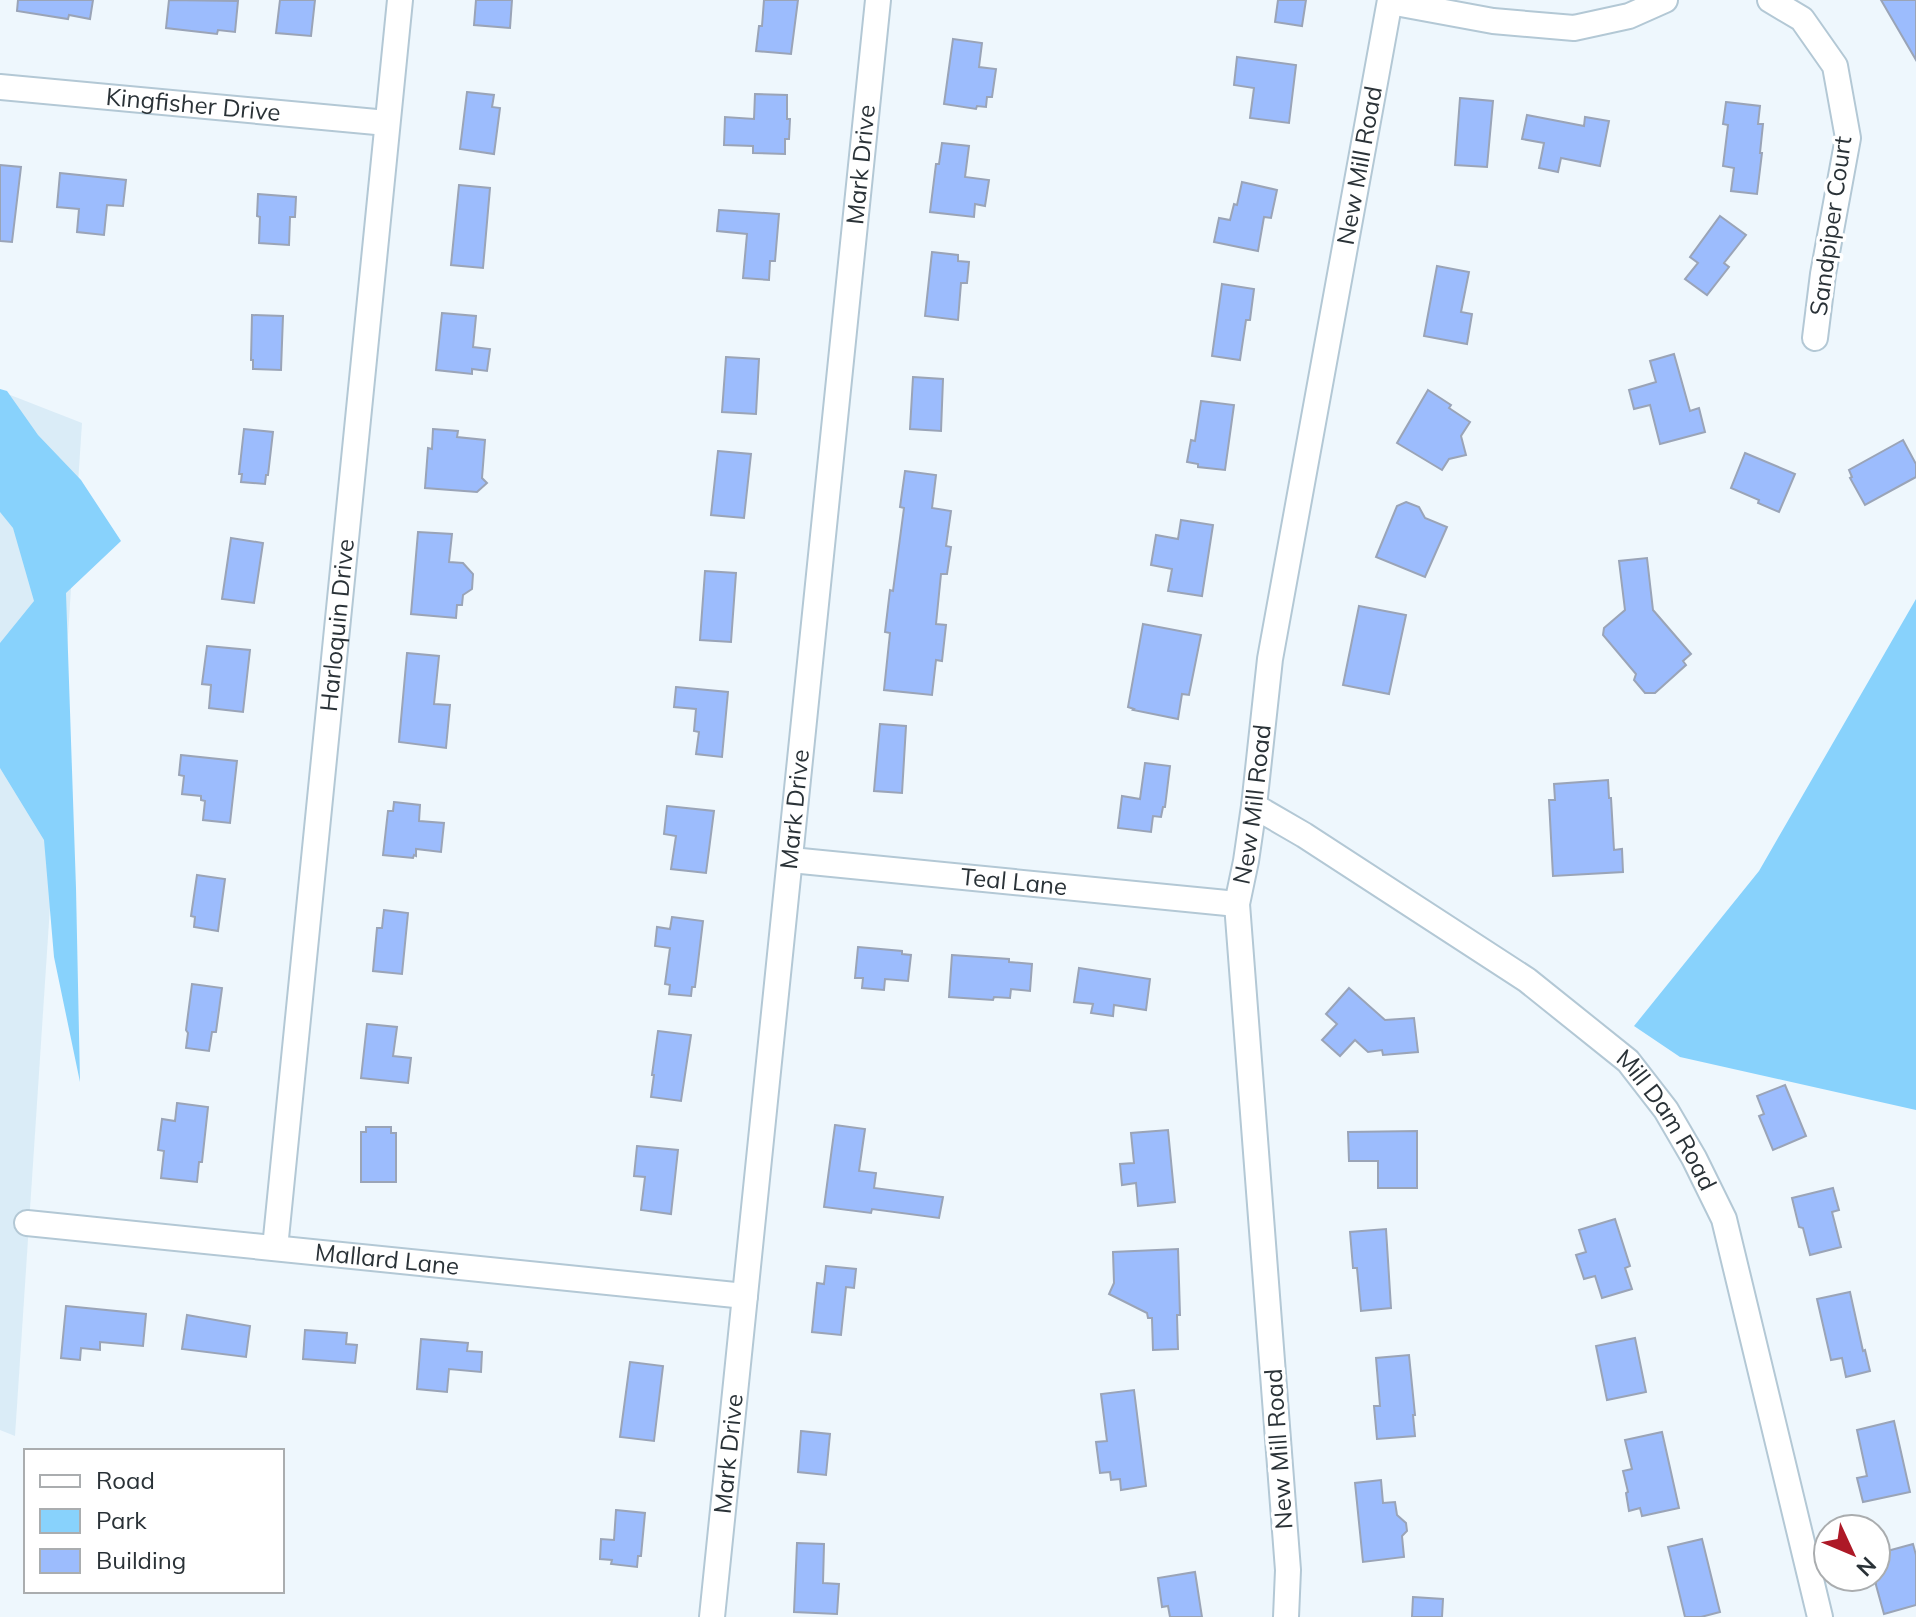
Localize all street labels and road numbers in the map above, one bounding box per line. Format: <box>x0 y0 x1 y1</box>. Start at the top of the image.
street label: Kingfisher Drive <box>105 81 282 127</box>
street label: New Mill Road <box>1330 83 1388 247</box>
street label: Mark Drive <box>839 103 881 226</box>
street label: Sandpiper Court <box>1803 134 1857 318</box>
street label: Harloquin Drive <box>313 537 360 713</box>
street label: New Mill Road <box>1226 723 1277 887</box>
street label: Mark Drive <box>773 748 815 871</box>
street label: Teal Lane <box>959 861 1069 901</box>
street label: Mill Dam Road <box>1611 1042 1724 1195</box>
street label: Mallard Lane <box>314 1236 461 1281</box>
street label: New Mill Road <box>1257 1368 1299 1530</box>
street label: Mark Drive <box>707 1392 749 1515</box>

